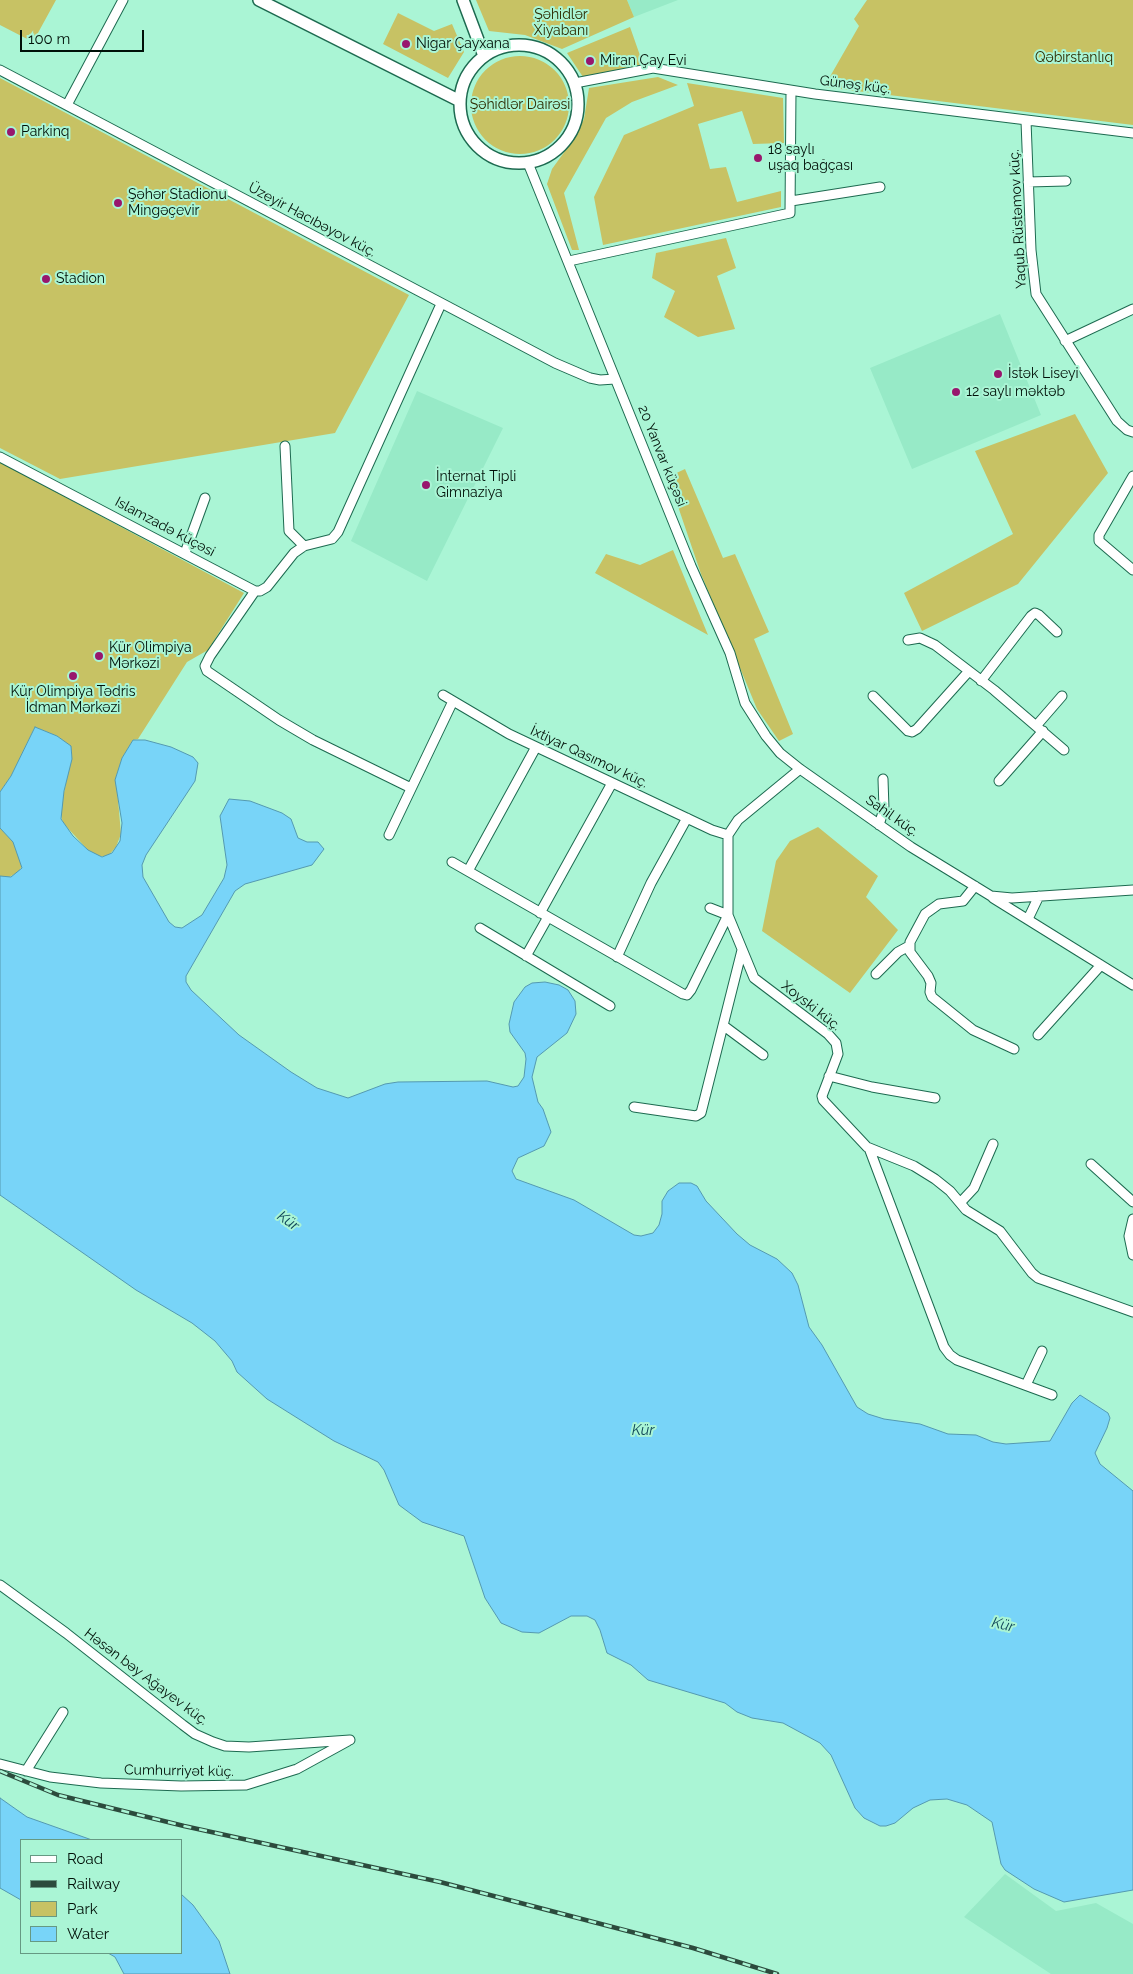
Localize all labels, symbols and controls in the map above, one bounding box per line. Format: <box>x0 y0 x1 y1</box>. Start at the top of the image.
park label: Şəhidlər Xiyabanı <box>534 7 588 40</box>
scale bar <box>22 20 146 52</box>
text: 100 m <box>28 30 70 48</box>
place label: Nigar Çayxana <box>416 36 510 52</box>
marker: Nigar Çayxana <box>400 38 412 50</box>
park label: Qəbirstanlıq <box>1035 50 1113 66</box>
place label: Miran Çay Evi <box>600 53 687 69</box>
marker: Miran Çay Evi <box>584 55 596 67</box>
street label: Günəş küç. <box>819 72 891 98</box>
park label: Şəhidlər Dairəsi <box>470 97 570 113</box>
place label: Parkinq <box>21 124 69 140</box>
marker: Parkinq <box>5 126 17 138</box>
place label: 18 saylı uşaq bağçası <box>768 142 853 174</box>
street label: Yaqub Rüstəmov küç. <box>1006 149 1030 289</box>
marker: 18 saylı uşaq bağçası <box>752 152 764 164</box>
street label: Üzeyir Hacıbəyov küç. <box>245 179 379 261</box>
place label: Şəhər Stadionu Mingəçevir <box>128 187 227 220</box>
marker: Şəhər Stadionu Mingəçevir <box>112 197 124 209</box>
place label: Stadion <box>56 271 105 287</box>
marker: Stadion <box>40 273 52 285</box>
place label: İstək Liseyi <box>1008 366 1079 382</box>
marker: İstək Liseyi <box>992 368 1004 380</box>
place label: 12 saylı məktəb <box>966 384 1065 400</box>
marker: 12 saylı məktəb <box>950 386 962 398</box>
street label: 20 Yanvar küçəsi <box>634 403 690 509</box>
place label: İnternat Tipli Gimnaziya <box>436 469 516 502</box>
marker: İnternat Tipli Gimnaziya <box>420 479 432 491</box>
street label: Islamzadə küçəsi <box>112 494 218 560</box>
place label: Kür Olimpiya Mərkəzi <box>109 640 192 672</box>
marker: Kür Olimpiya Mərkəzi <box>93 650 105 662</box>
marker: Kür Olimpiya Tədris İdman Mərkəzi <box>67 670 79 682</box>
place label: Kür Olimpiya Tədris İdman Mərkəzi <box>11 684 135 716</box>
street label: İxtiyar Qasımov küç. <box>528 722 650 792</box>
street label: Sahil küç. <box>862 792 922 840</box>
street label: Xoyski küç. <box>778 978 844 1034</box>
water label: Kür <box>274 1207 302 1235</box>
water label: Kür <box>632 1421 654 1439</box>
water label: Kür <box>990 1614 1016 1636</box>
street label: Həsən bəy Ağayev küç. <box>81 1625 211 1729</box>
street label: Cumhurriyət küç. <box>124 1762 234 1780</box>
legend <box>20 1839 182 1954</box>
text: Road <box>67 1850 103 1868</box>
text: Railway <box>67 1875 120 1893</box>
text: Park <box>67 1900 98 1918</box>
text: Water <box>67 1925 109 1943</box>

